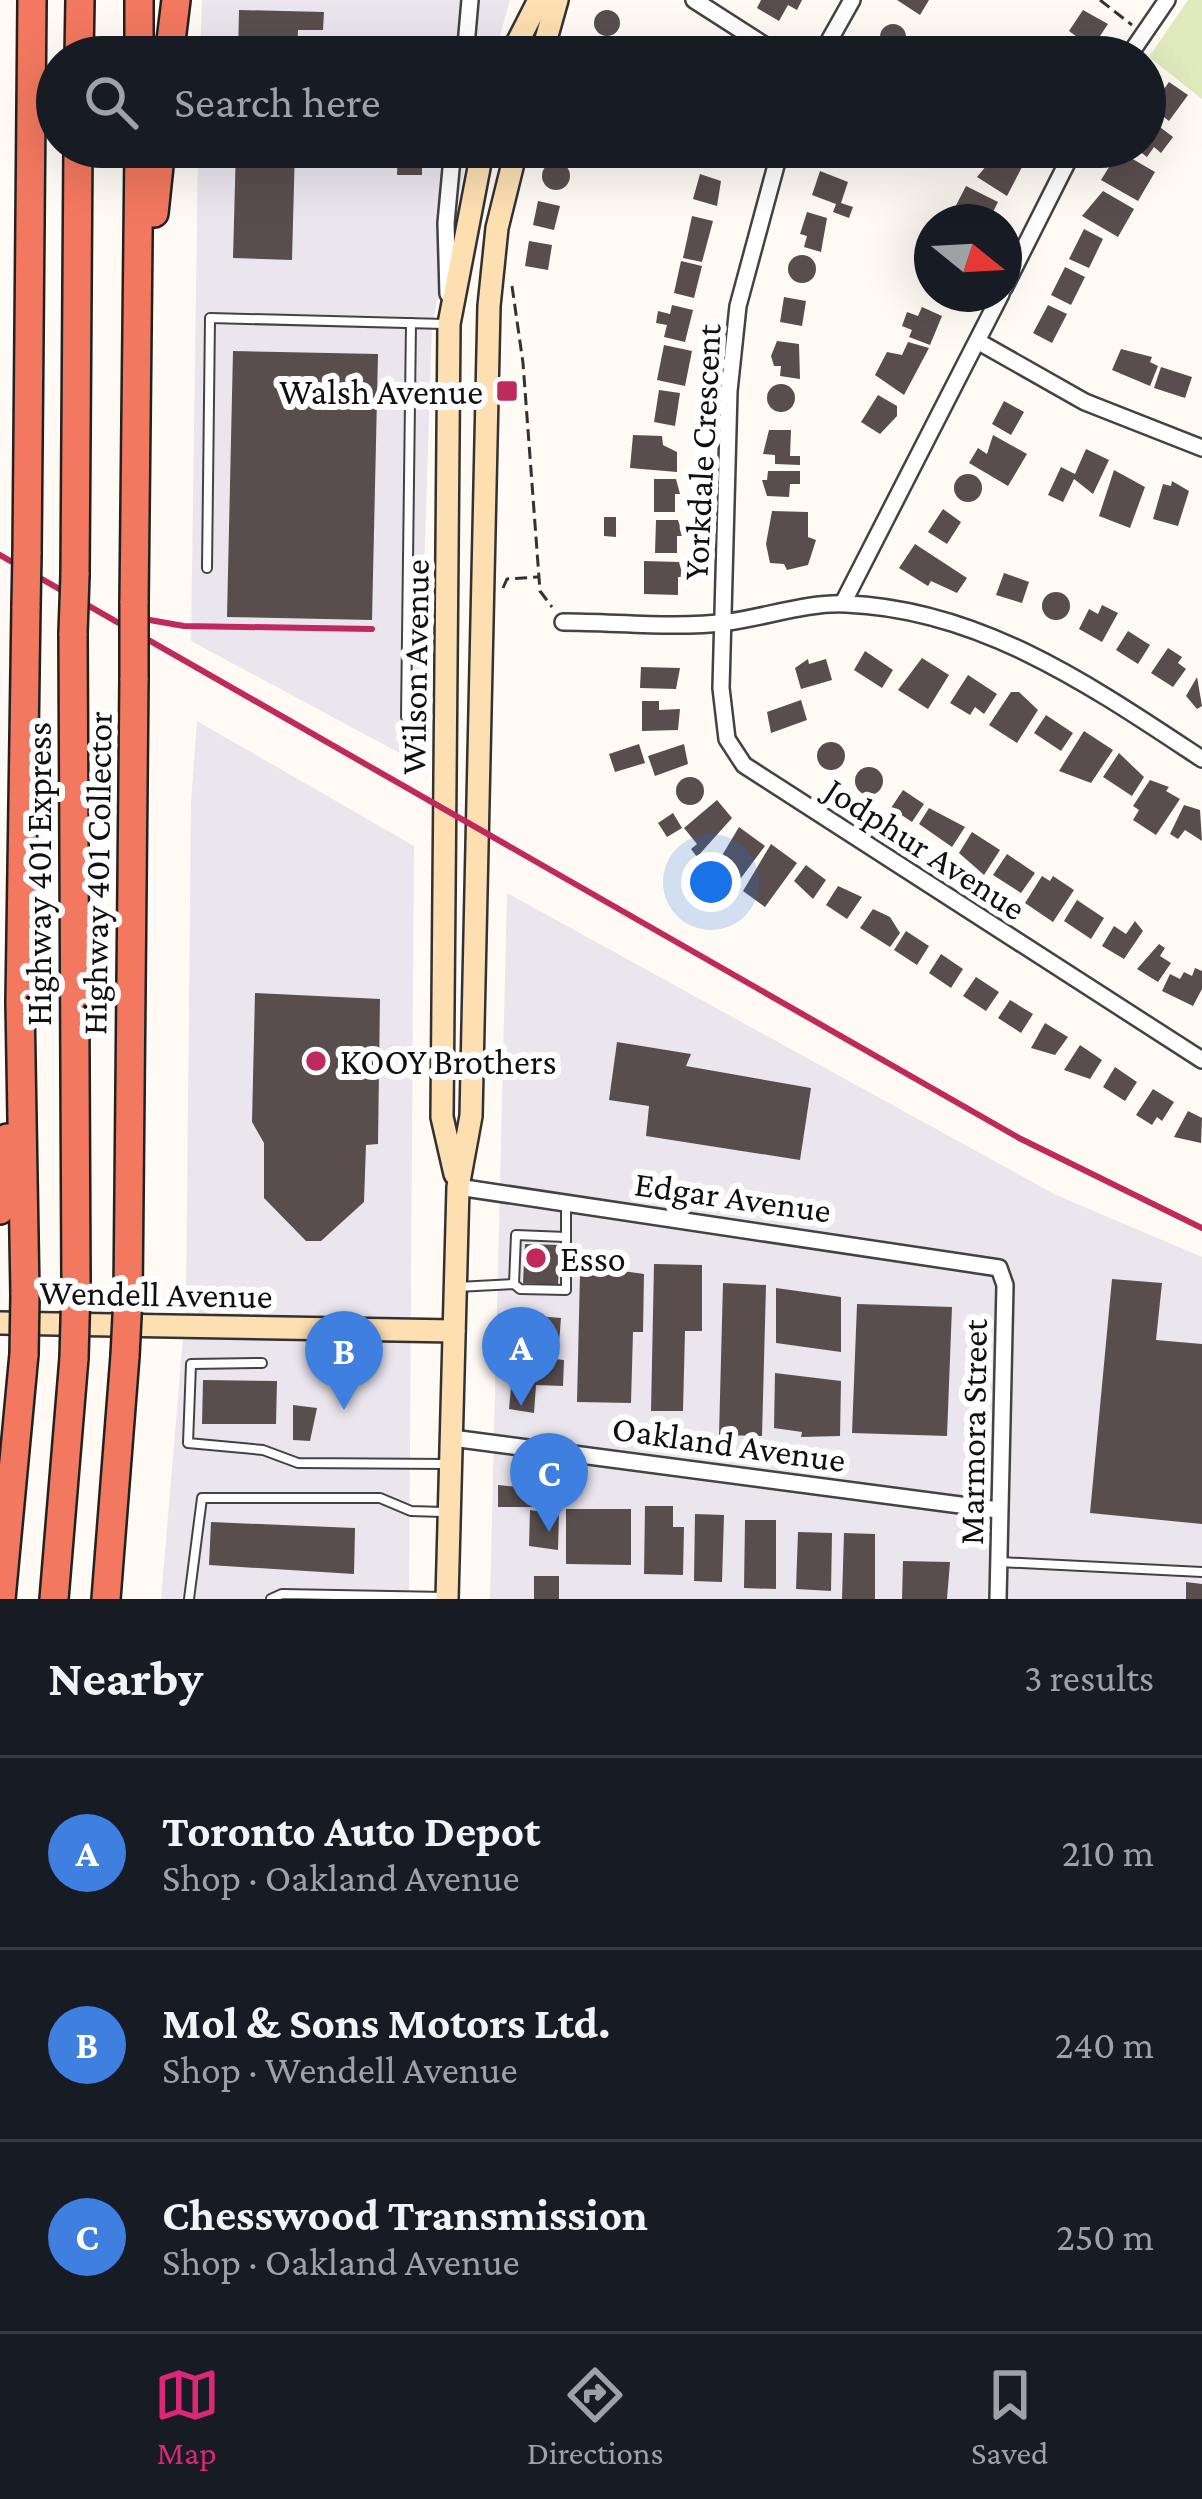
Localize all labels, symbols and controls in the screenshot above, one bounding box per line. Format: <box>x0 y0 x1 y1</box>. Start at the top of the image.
search box <box>36 36 1166 168</box>
icon: search <box>78 69 144 135</box>
text: Search here <box>174 77 381 127</box>
north arrow <box>914 204 1022 312</box>
street label: Yorkdale Crescent <box>675 322 729 581</box>
place label: Walsh Avenue <box>279 372 483 412</box>
marker: Walsh Avenue <box>494 378 520 404</box>
street label: Wilson Avenue <box>393 559 437 775</box>
street label: Highway 401 Collector <box>74 710 120 1035</box>
street label: Highway 401 Express <box>19 722 59 1026</box>
street label: Jodphur Avenue <box>815 768 1033 928</box>
your location <box>681 852 741 912</box>
place label: KOOY Brothers <box>340 1042 557 1082</box>
marker: KOOY Brothers <box>303 1048 329 1074</box>
street label: Edgar Avenue <box>632 1163 834 1231</box>
place label: Esso <box>560 1239 626 1279</box>
marker: Esso <box>523 1245 549 1271</box>
street label: Wendell Avenue <box>39 1272 273 1316</box>
pin: A <box>482 1307 560 1406</box>
pin: B <box>305 1311 383 1410</box>
street label: Marmora Street <box>951 1318 995 1545</box>
street label: Oakland Avenue <box>610 1408 848 1480</box>
pin: C <box>510 1433 588 1532</box>
text: Nearby <box>48 1649 203 1706</box>
text: 3 results <box>1024 1656 1154 1699</box>
text: Toronto Auto Depot <box>162 1806 541 1856</box>
text: A <box>75 1831 99 1874</box>
text: 210 m <box>1062 1831 1154 1874</box>
text: Shop · Oakland Avenue <box>162 1856 520 1899</box>
text: Mol & Sons Motors Ltd. <box>162 1998 611 2048</box>
text: B <box>76 2023 98 2066</box>
text: 240 m <box>1055 2023 1154 2066</box>
text: Shop · Wendell Avenue <box>162 2048 518 2091</box>
text: Chesswood Transmission <box>162 2190 648 2240</box>
text: C <box>75 2215 99 2258</box>
text: 250 m <box>1056 2215 1154 2258</box>
text: Shop · Oakland Avenue <box>162 2240 520 2283</box>
tab: Map <box>154 2362 220 2471</box>
tab: Directions <box>527 2362 664 2471</box>
tab: Saved <box>971 2362 1048 2471</box>

